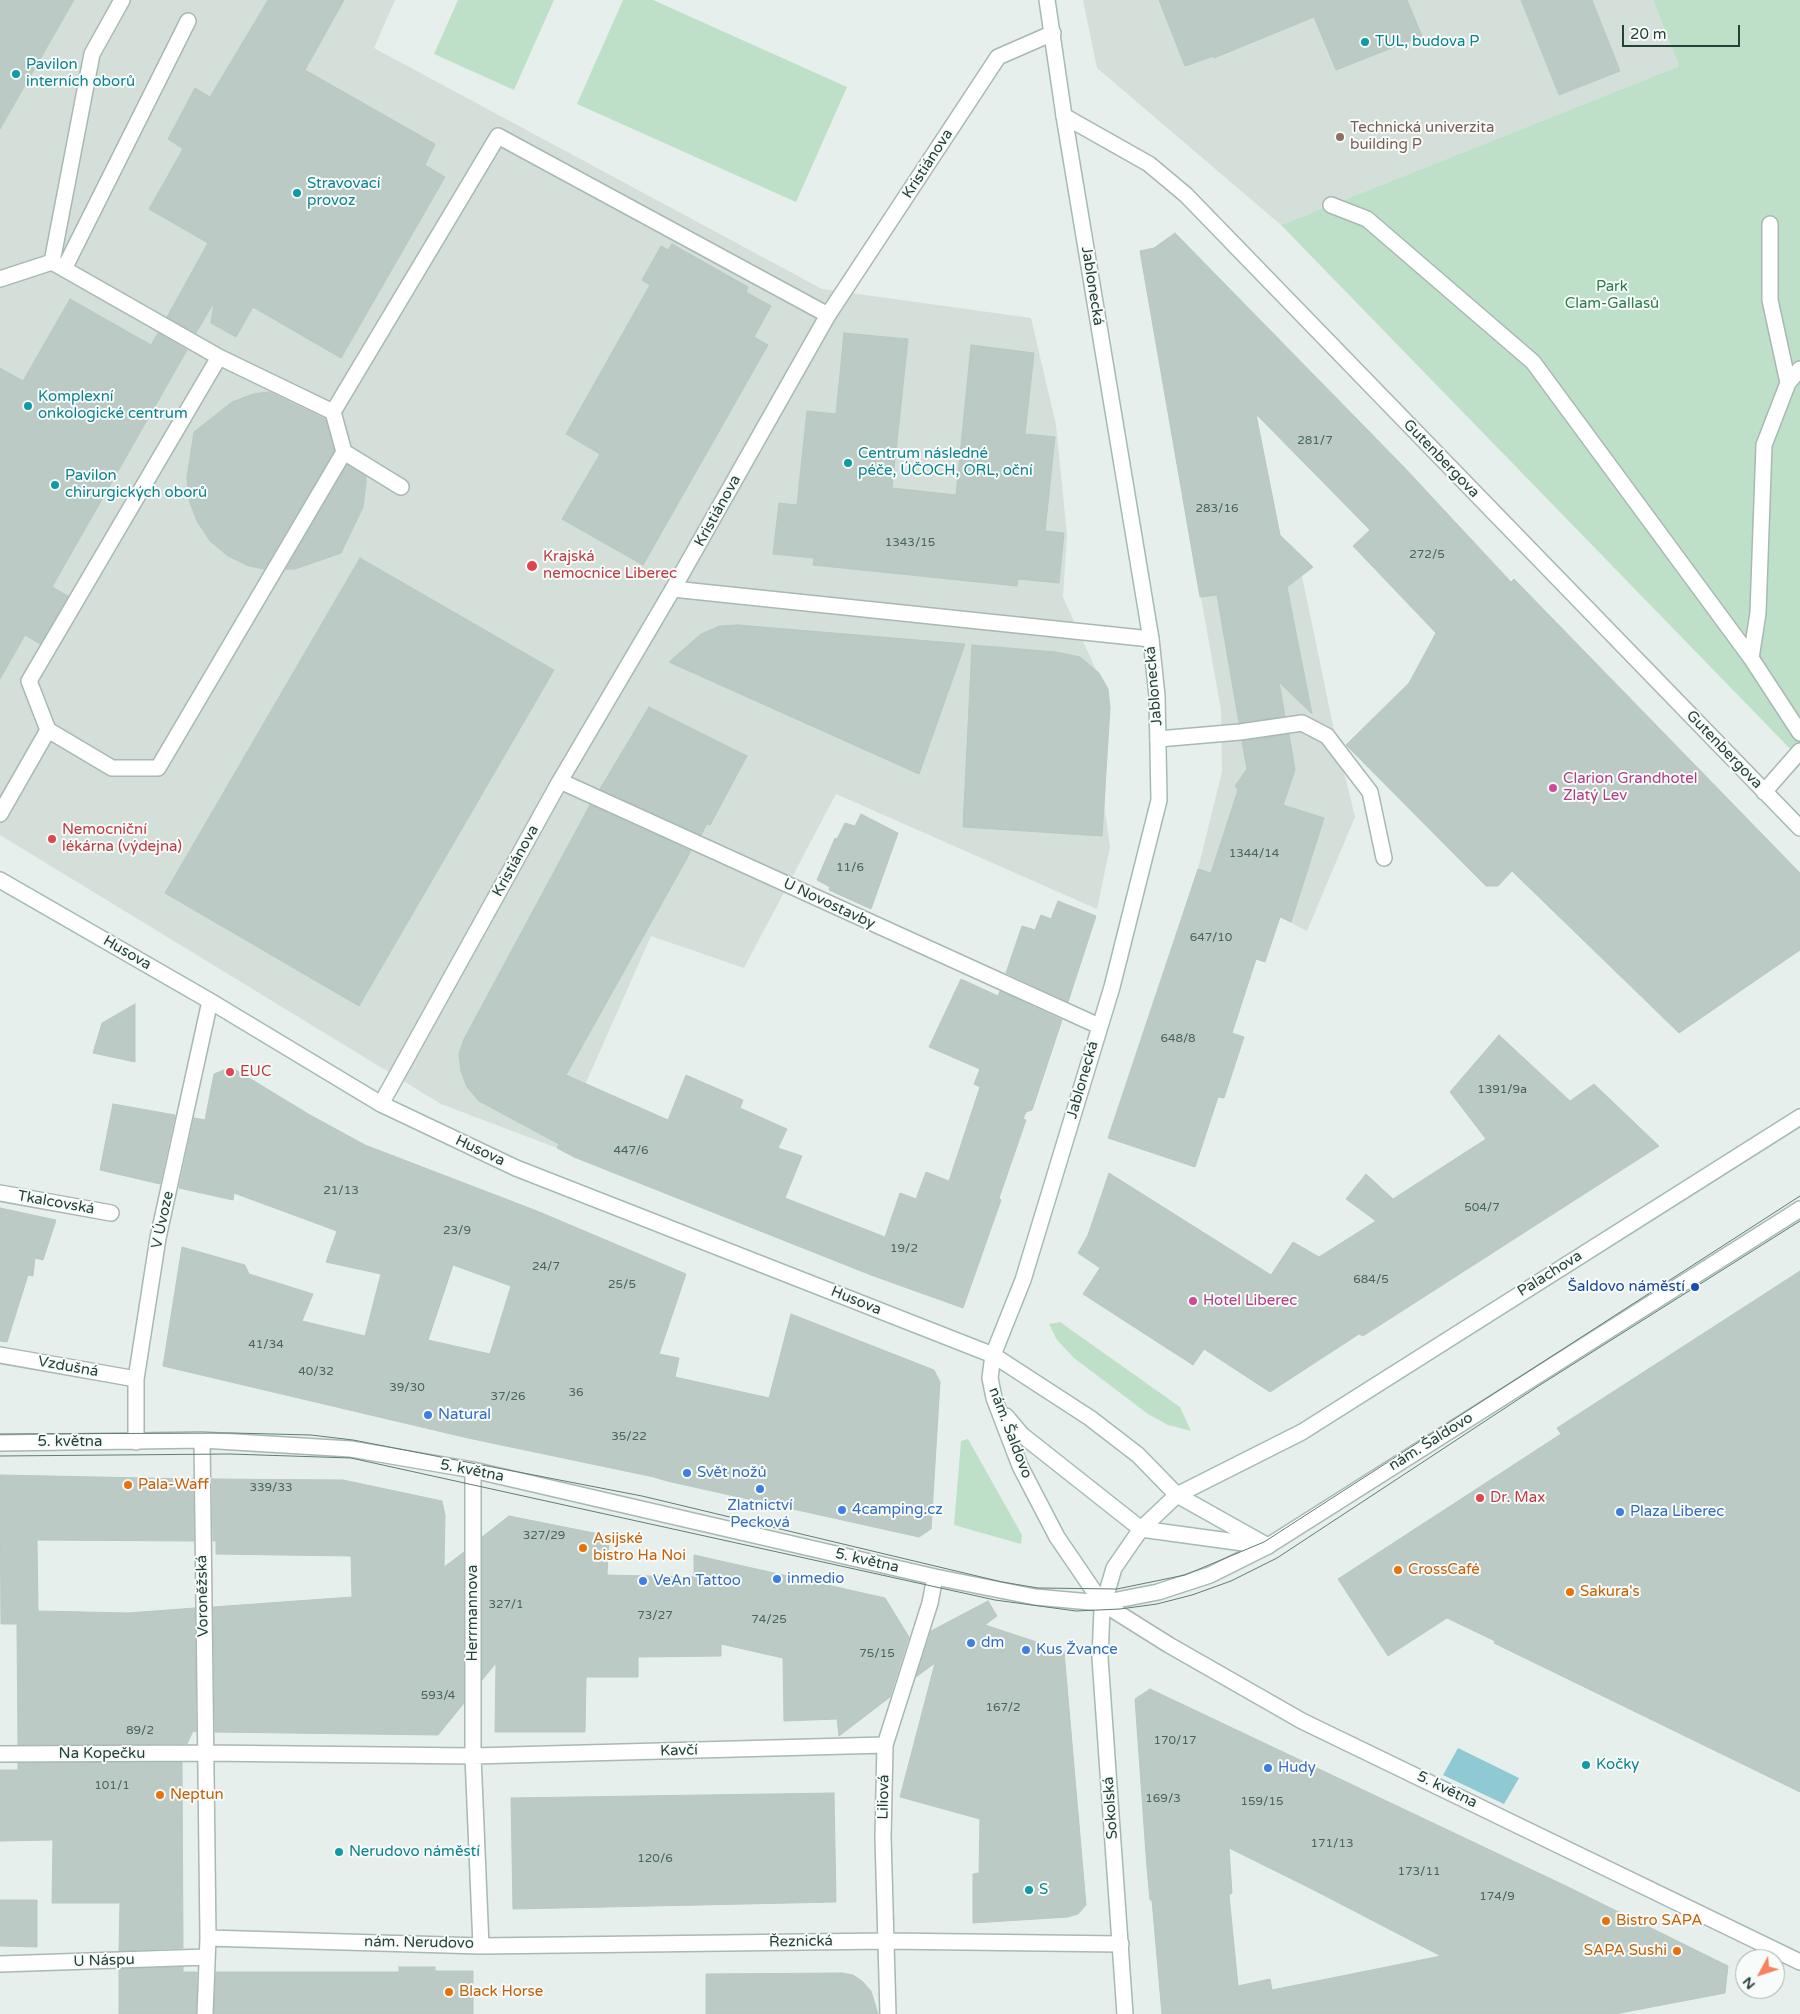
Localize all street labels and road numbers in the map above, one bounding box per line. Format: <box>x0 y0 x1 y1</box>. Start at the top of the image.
street label: Kristiánova <box>899 126 957 202</box>
street label: Jablonecká <box>1077 245 1107 327</box>
street label: Gutenbergova <box>1399 416 1483 502</box>
street label: Kristiánova <box>691 472 745 550</box>
street label: Jablonecká <box>1142 645 1166 727</box>
street label: Gutenbergova <box>1682 707 1766 793</box>
street label: Kristiánova <box>489 822 543 900</box>
street label: U Novostavby <box>780 875 878 933</box>
street label: Husova <box>100 932 154 974</box>
street label: Jablonecká <box>1063 1039 1103 1121</box>
street label: Husova <box>452 1132 508 1170</box>
street label: Tkalcovská <box>16 1187 96 1219</box>
street label: V Úvoze <box>148 1190 178 1250</box>
street label: Palachova <box>1514 1247 1586 1301</box>
street label: Husova <box>828 1283 884 1319</box>
street label: Vzdušná <box>36 1353 100 1381</box>
street label: nám. Šaldovo <box>984 1385 1036 1481</box>
street label: nám. Šaldovo <box>1386 1409 1476 1475</box>
street label: 5. května <box>38 1433 102 1451</box>
street label: 5. května <box>438 1456 506 1486</box>
street label: 5. května <box>833 1545 901 1577</box>
street label: Voroněžská <box>193 1555 213 1637</box>
street label: Herrmannova <box>464 1565 482 1661</box>
street label: Kavčí <box>660 1741 698 1761</box>
street label: Na Kopečku <box>59 1745 145 1763</box>
street label: 5. května <box>1414 1768 1480 1812</box>
street label: Liliová <box>875 1774 893 1820</box>
street label: Sokolská <box>1100 1776 1122 1840</box>
street label: Řeznická <box>769 1932 833 1952</box>
street label: nám. Nerudovo <box>364 1933 474 1953</box>
street label: U Náspu <box>73 1951 135 1971</box>

